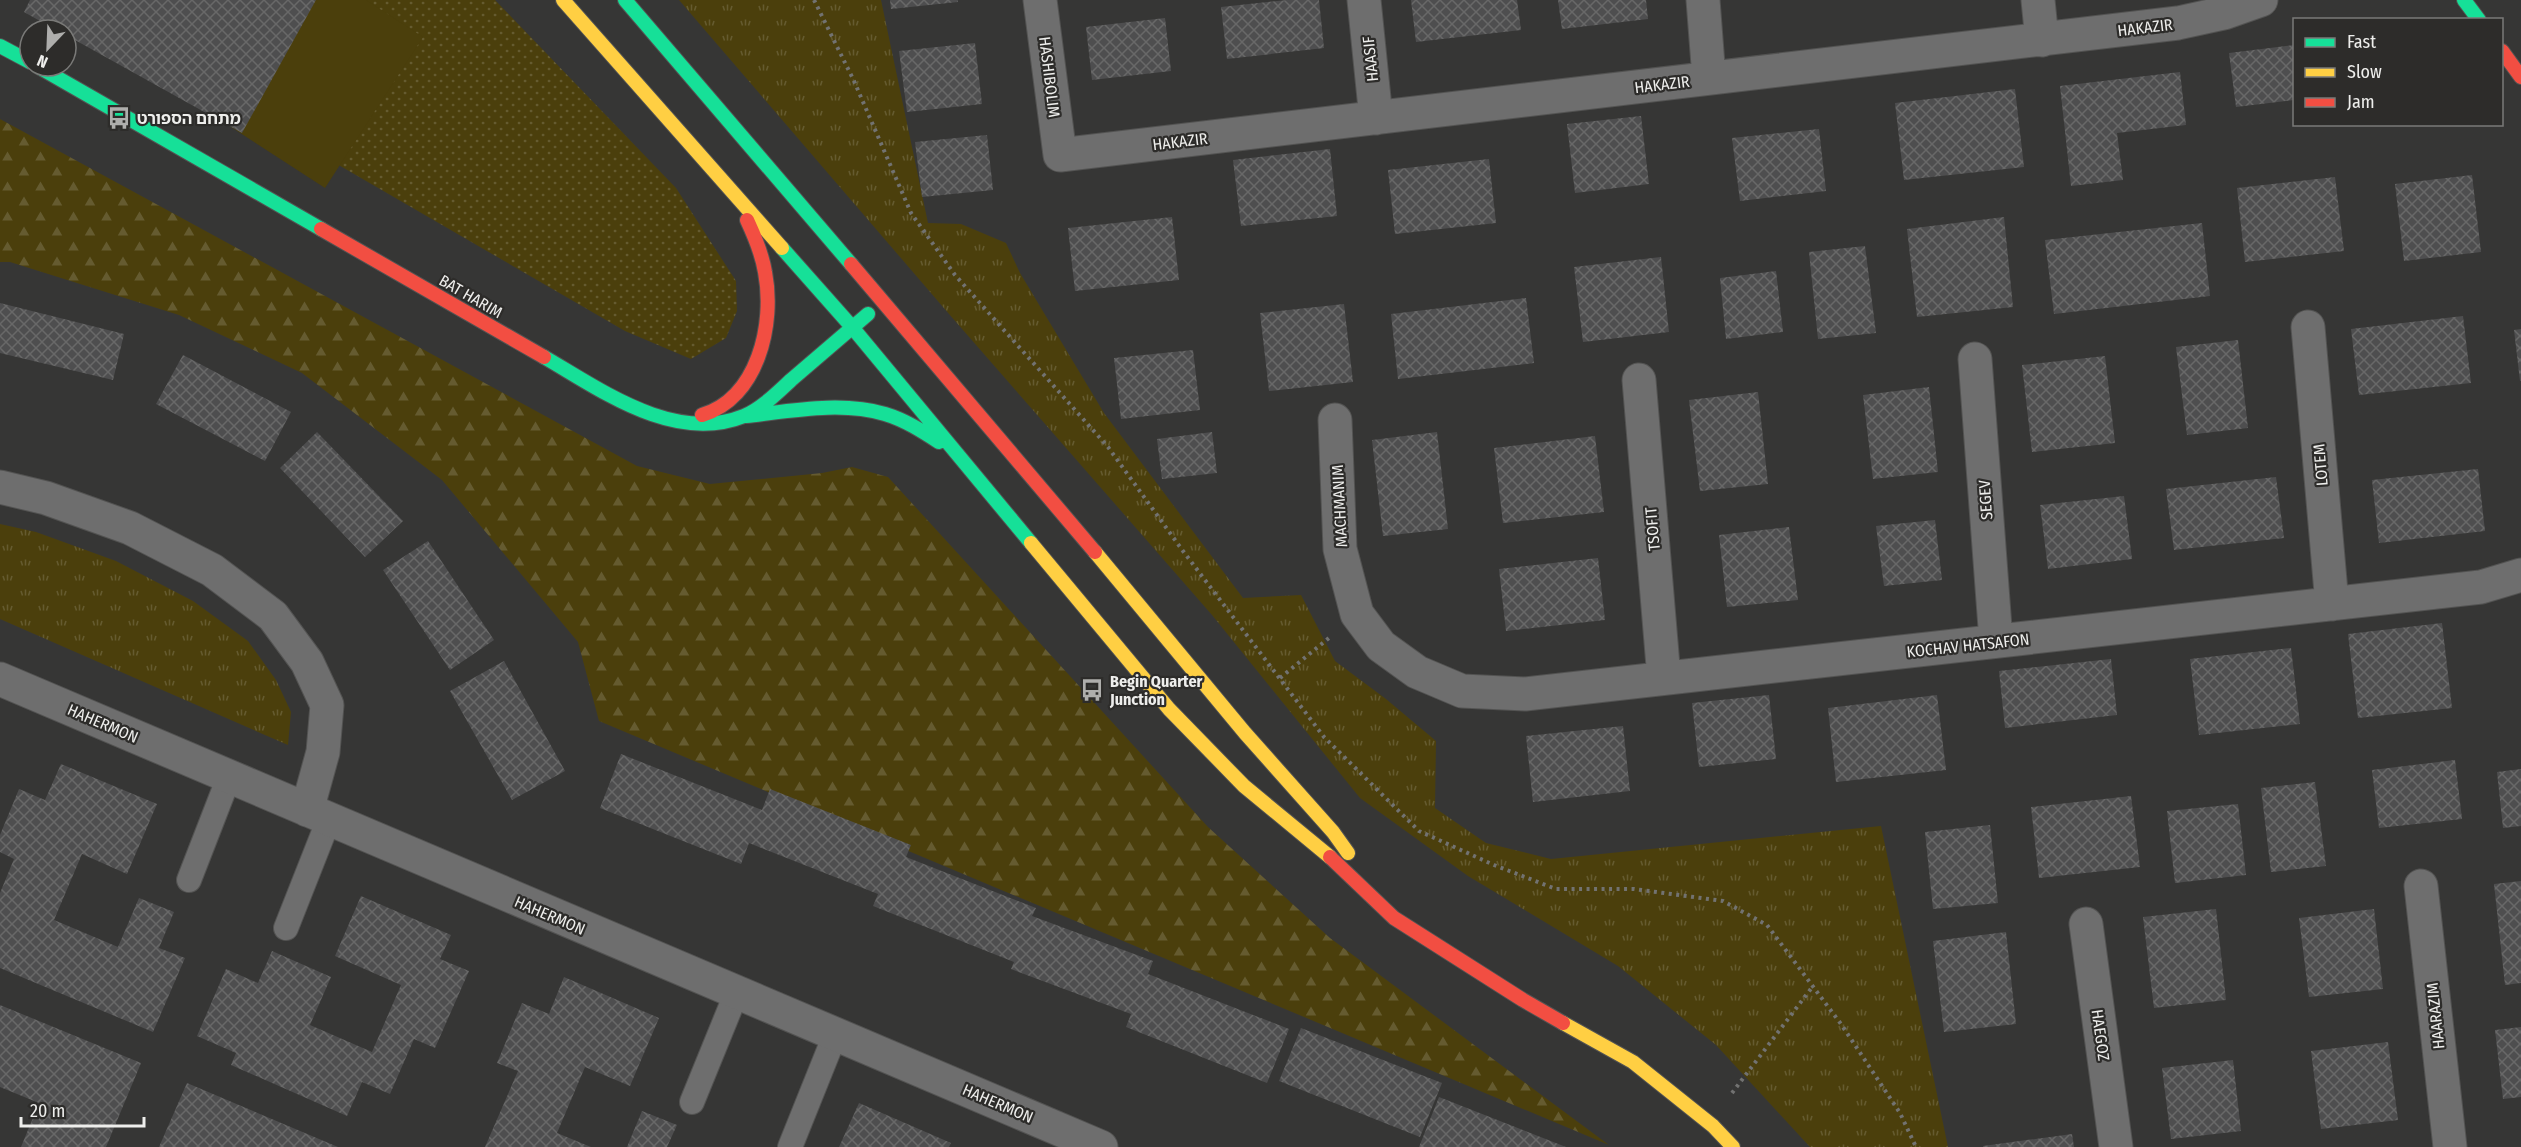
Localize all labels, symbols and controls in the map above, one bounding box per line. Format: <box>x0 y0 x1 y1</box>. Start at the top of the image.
street label: HAKAZIR <box>2116 15 2174 40</box>
north arrow <box>18 18 78 78</box>
legend <box>2293 18 2503 126</box>
text: Fast <box>2347 31 2376 53</box>
street label: HAASIF <box>1359 35 1382 83</box>
street label: HASHIBOLIM <box>1035 36 1064 119</box>
text: N <box>34 51 50 72</box>
text: Slow <box>2347 61 2382 83</box>
street label: HAKAZIR <box>1633 72 1691 97</box>
text: Jam <box>2347 91 2375 113</box>
bus stop icon: מתחם הספורט <box>106 105 132 131</box>
place label: מתחם הספורט <box>137 109 241 128</box>
street label: HAKAZIR <box>1151 129 1209 154</box>
street label: BAT HARIM <box>436 271 506 322</box>
street label: LOTEM <box>2309 443 2332 487</box>
street label: MACHMANIM <box>1328 464 1351 548</box>
street label: SEGEV <box>1975 478 1996 521</box>
street label: TSOFIT <box>1641 506 1664 552</box>
street label: KOCHAV HATSAFON <box>1906 630 2030 661</box>
place label: Begin Quarter Junction <box>1109 672 1203 709</box>
bus stop icon: Begin Quarter Junction <box>1079 677 1105 703</box>
street label: HAHERMON <box>65 700 141 747</box>
street label: HAHERMON <box>512 892 588 939</box>
street label: HAARAZIM <box>2423 982 2448 1050</box>
street label: HAEGOZ <box>2087 1008 2114 1062</box>
street label: HAHERMON <box>960 1080 1036 1127</box>
scale bar <box>21 1090 144 1128</box>
text: 20 m <box>30 1100 65 1122</box>

